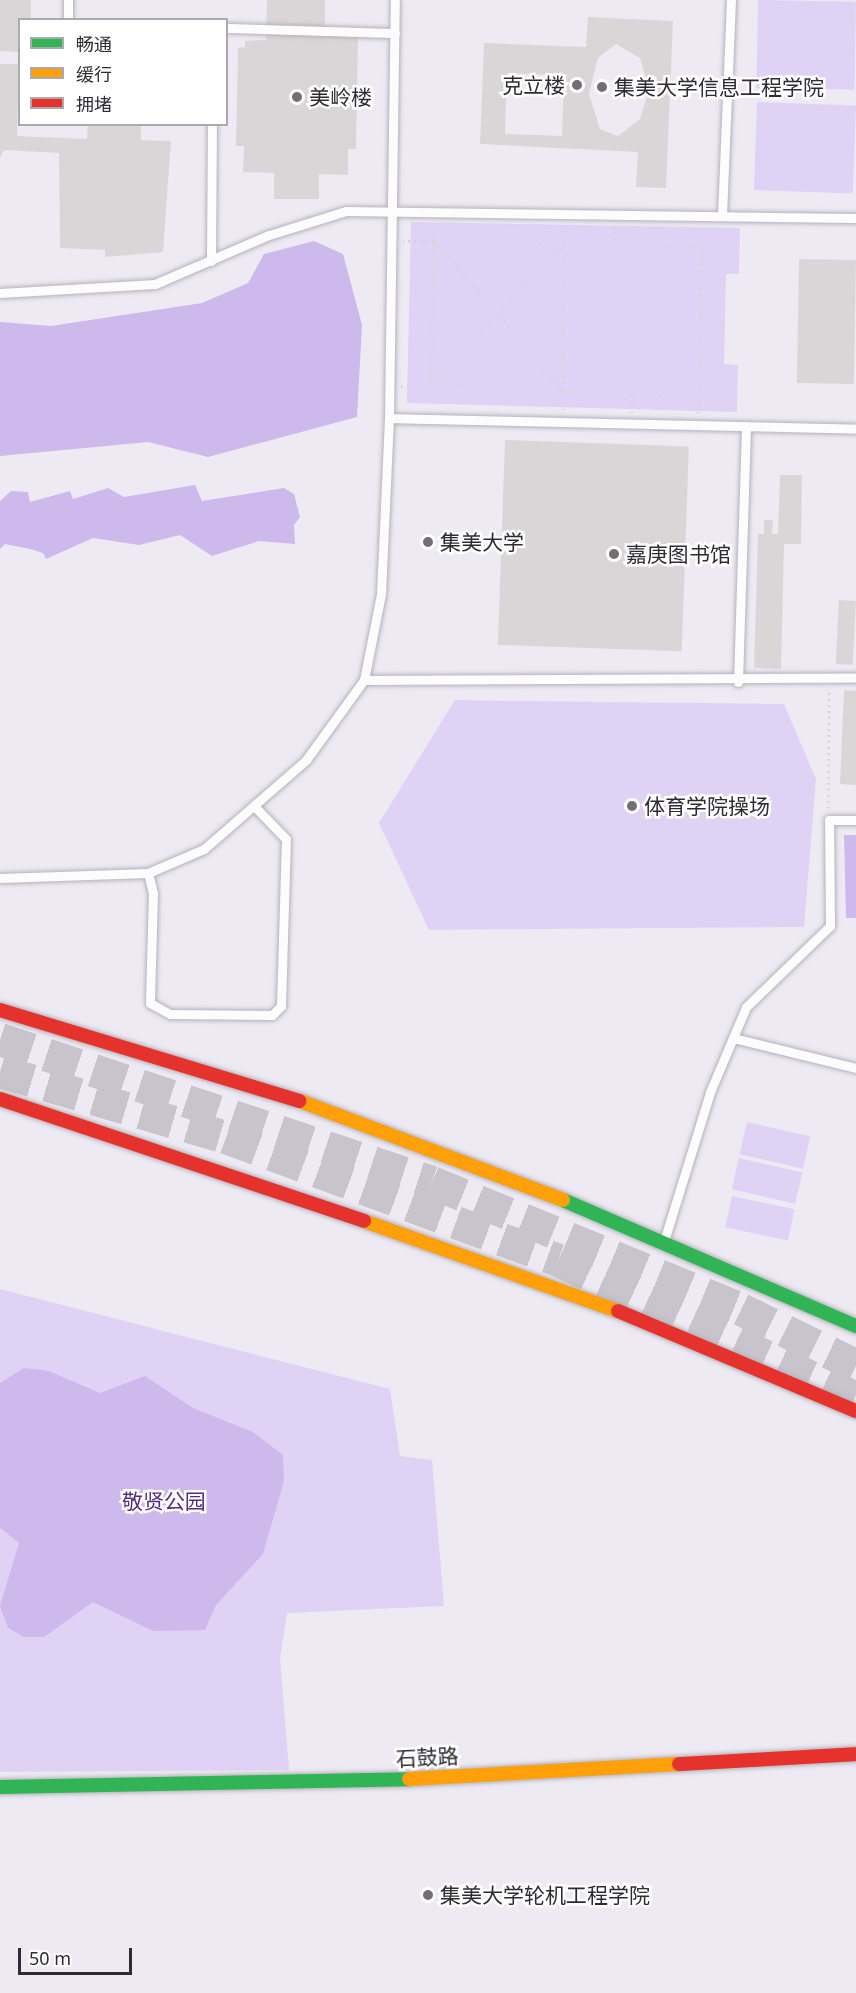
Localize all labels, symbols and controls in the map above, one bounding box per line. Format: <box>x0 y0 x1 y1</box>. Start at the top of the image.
legend <box>18 18 228 126</box>
text: 畅通 <box>76 32 112 56</box>
text: 缓行 <box>76 62 112 86</box>
place label: 克立楼 <box>502 72 565 98</box>
place label: 集美大学信息工程学院 <box>614 74 824 100</box>
marker: 克立楼 <box>570 78 584 92</box>
marker: 集美大学信息工程学院 <box>595 80 609 94</box>
place label: 美岭楼 <box>309 84 372 110</box>
marker: 美岭楼 <box>290 90 304 104</box>
text: 拥堵 <box>76 92 112 116</box>
place label: 集美大学 <box>440 529 524 555</box>
marker: 集美大学 <box>421 535 435 549</box>
place label: 嘉庚图书馆 <box>626 541 731 567</box>
marker: 嘉庚图书馆 <box>607 547 621 561</box>
place label: 体育学院操场 <box>644 793 770 819</box>
marker: 体育学院操场 <box>625 799 639 813</box>
park label: 敬贤公园 <box>122 1488 206 1514</box>
street label: 石鼓路 <box>395 1743 459 1771</box>
place label: 集美大学轮机工程学院 <box>440 1882 650 1908</box>
marker: 集美大学轮机工程学院 <box>421 1888 435 1902</box>
scale bar <box>21 1936 135 1974</box>
text: 50 m <box>29 1946 71 1970</box>

